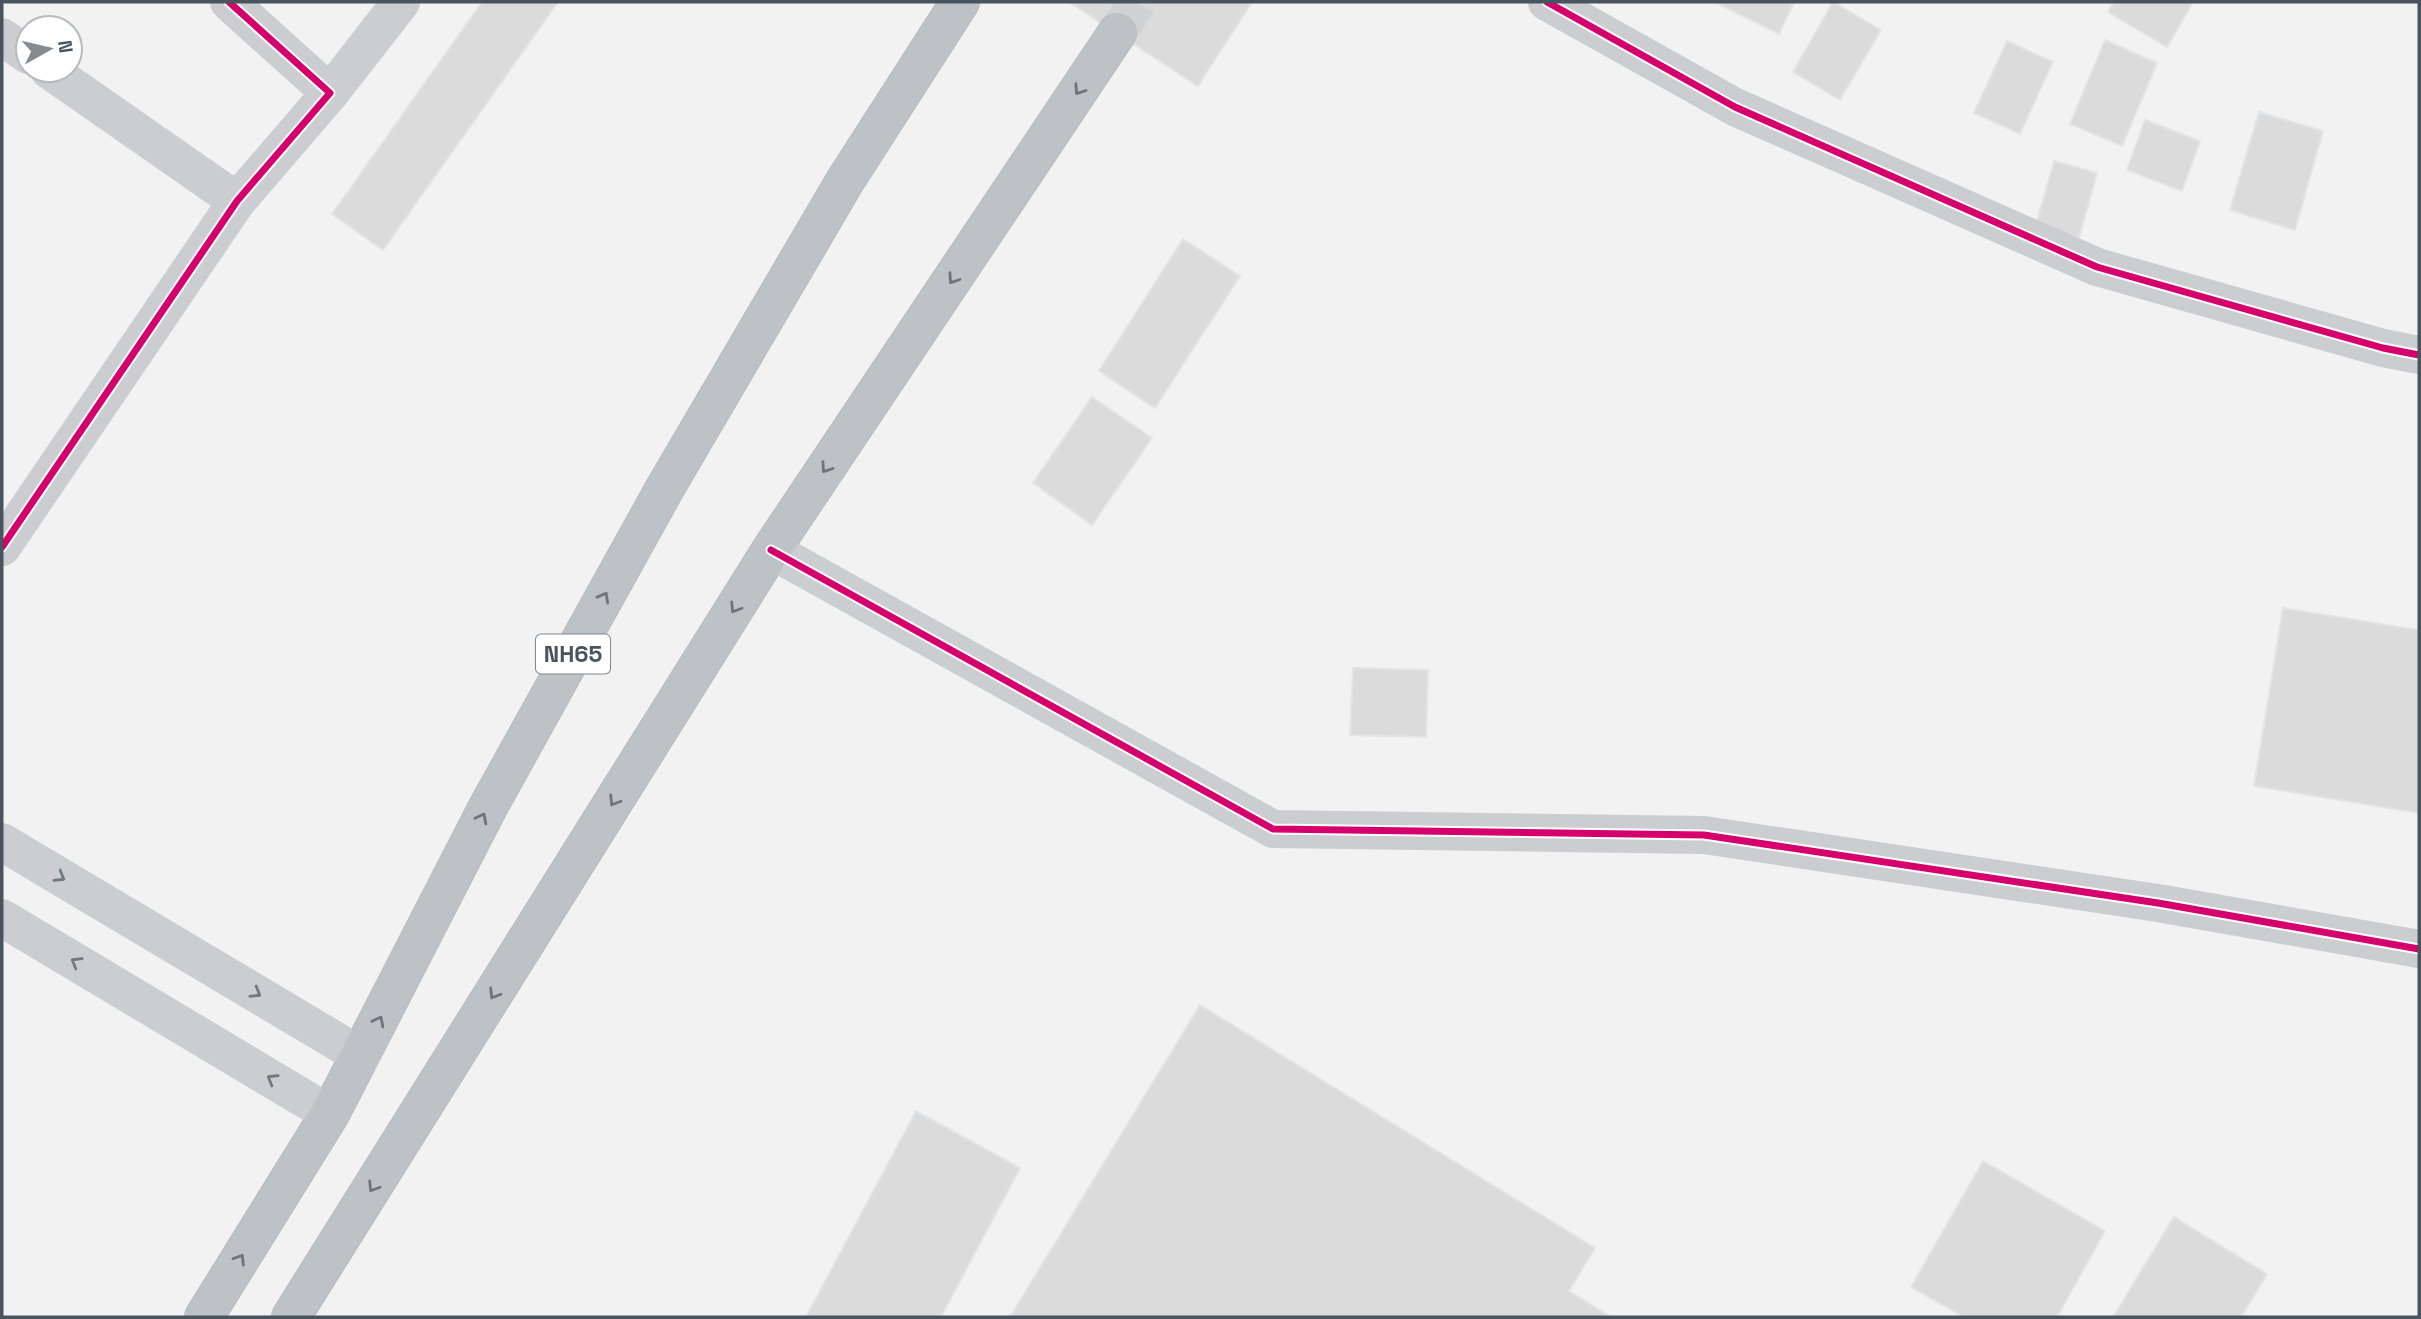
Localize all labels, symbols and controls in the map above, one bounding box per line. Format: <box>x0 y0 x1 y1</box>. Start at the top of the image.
north arrow <box>14 14 84 84</box>
text: N <box>52 39 79 55</box>
one-way arrow <box>1075 82 1087 95</box>
one-way arrow <box>948 271 961 284</box>
one-way arrow <box>822 460 834 473</box>
one-way arrow <box>596 592 609 605</box>
one-way arrow <box>730 600 743 613</box>
road number: NH65 <box>536 634 610 674</box>
one-way arrow <box>610 793 623 806</box>
one-way arrow <box>474 813 488 825</box>
one-way arrow <box>53 868 66 881</box>
one-way arrow <box>71 957 84 970</box>
one-way arrow <box>248 985 261 998</box>
one-way arrow <box>490 986 503 999</box>
one-way arrow <box>370 1015 384 1028</box>
one-way arrow <box>266 1074 279 1087</box>
one-way arrow <box>369 1179 382 1192</box>
one-way arrow <box>231 1254 244 1267</box>

